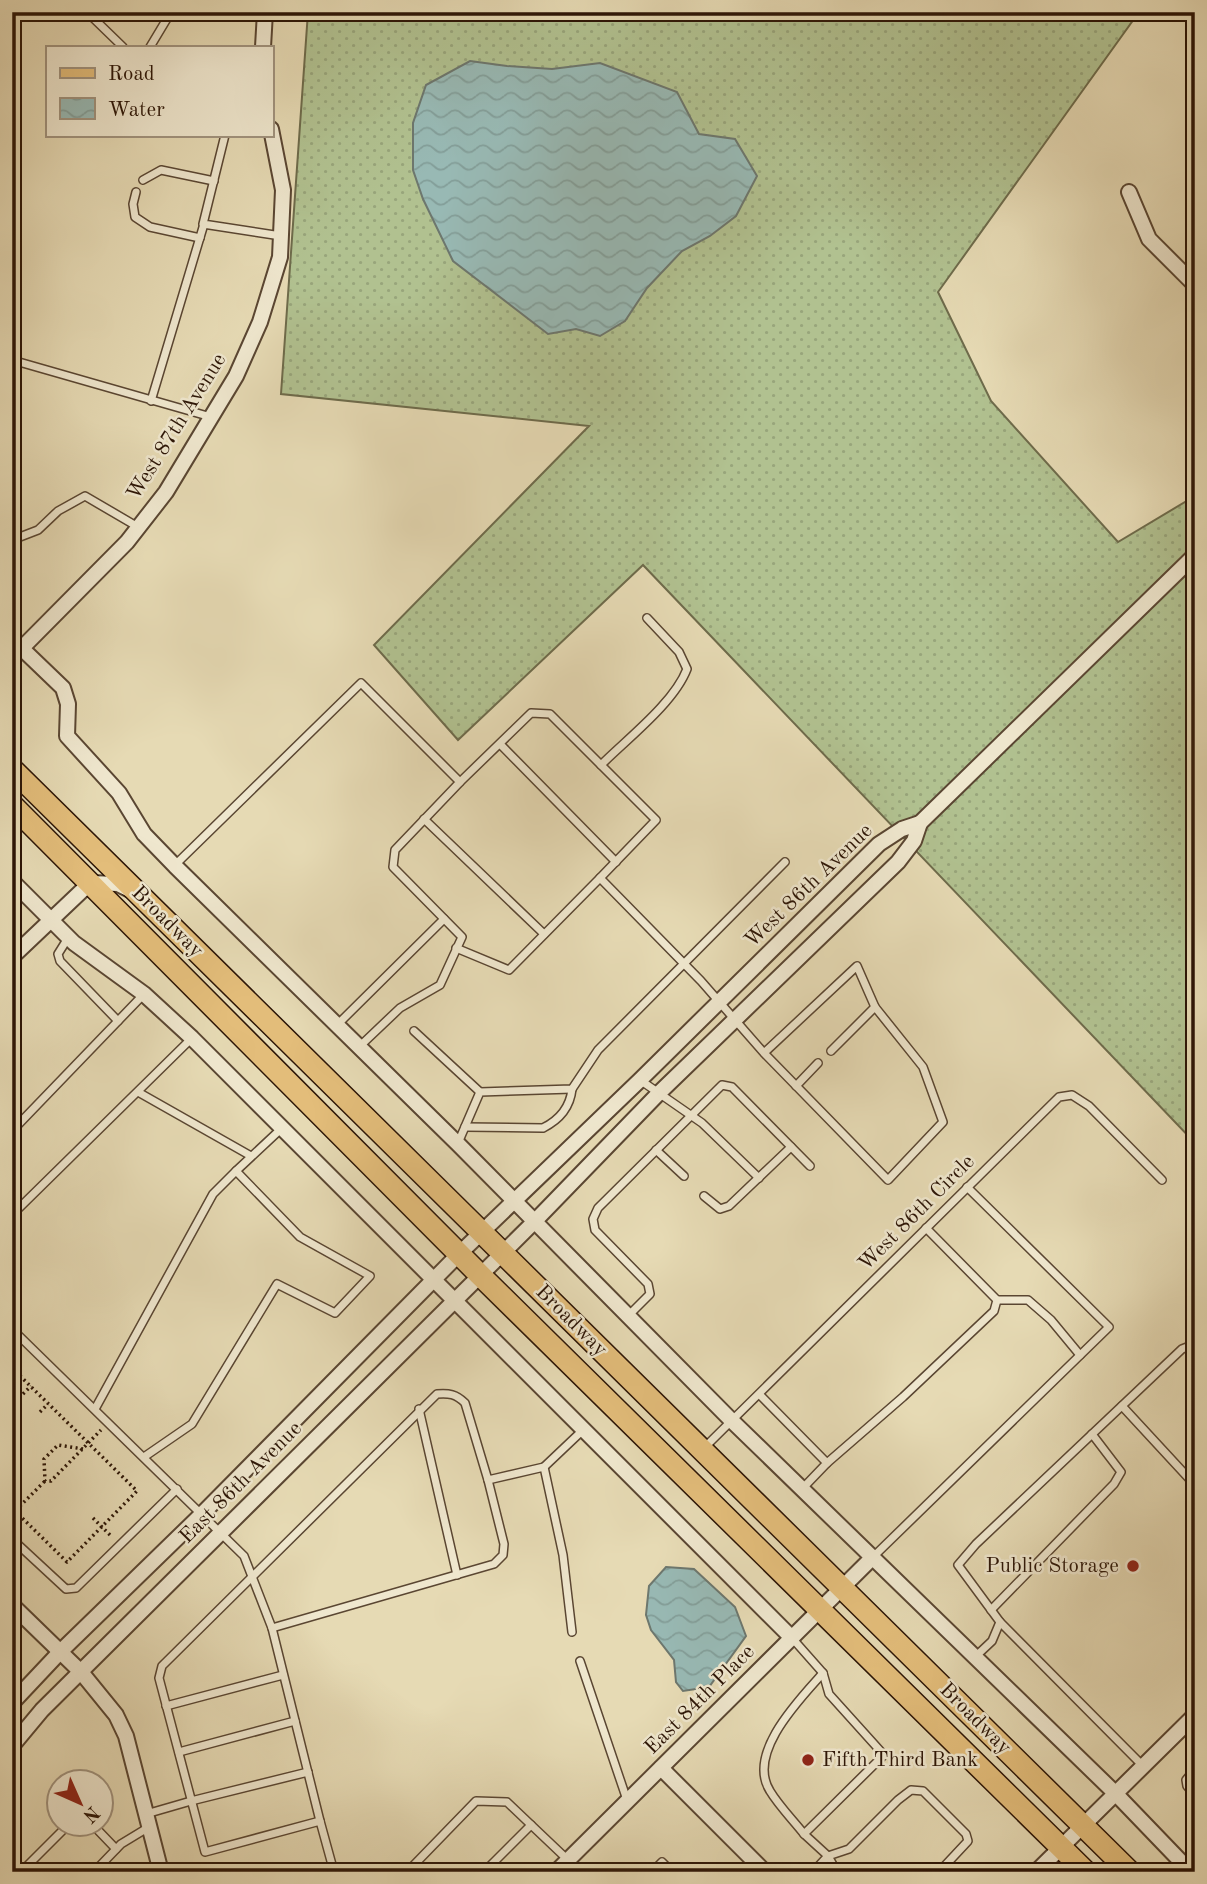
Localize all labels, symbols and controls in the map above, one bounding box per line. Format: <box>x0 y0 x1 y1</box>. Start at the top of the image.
legend <box>46 46 273 136</box>
text: Road <box>108 64 155 85</box>
text: Water <box>108 100 165 121</box>
street label: West 87th Avenue <box>124 350 230 504</box>
street label: West 86th Avenue <box>741 820 877 952</box>
street label: Broadway <box>127 882 207 962</box>
street label: West 86th Circle <box>855 1151 979 1275</box>
street label: Broadway <box>531 1281 611 1361</box>
street label: East 86th Avenue <box>176 1418 306 1548</box>
place label: Public Storage <box>986 1556 1119 1577</box>
marker: Public Storage <box>1125 1558 1141 1574</box>
street label: East 84th Place <box>641 1641 759 1759</box>
street label: Broadway <box>935 1679 1015 1759</box>
place label: Fifth Third Bank <box>822 1750 978 1771</box>
marker: Fifth Third Bank <box>800 1752 816 1768</box>
north arrow <box>46 1769 116 1839</box>
text: N <box>78 1801 102 1825</box>

